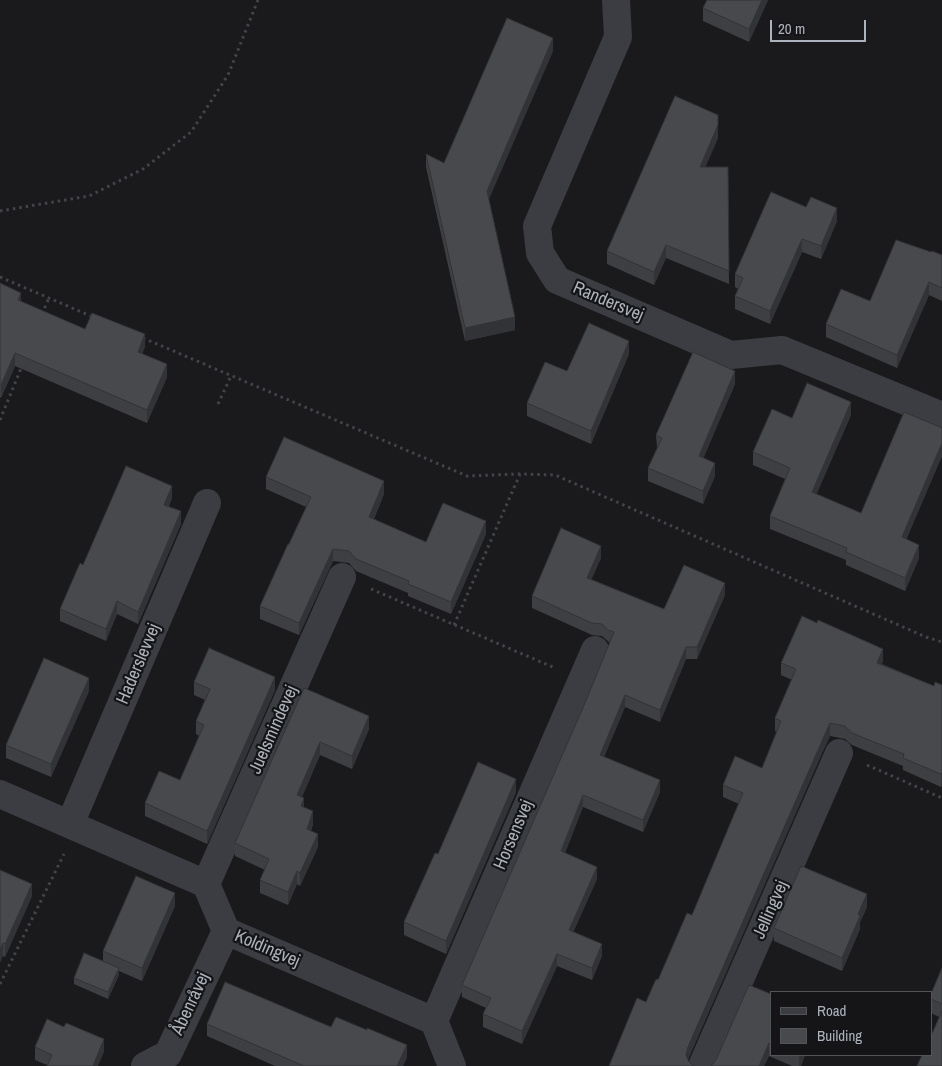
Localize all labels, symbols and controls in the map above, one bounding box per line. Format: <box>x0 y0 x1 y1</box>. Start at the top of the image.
scale bar <box>772 10 868 42</box>
text: 20 m <box>778 18 805 39</box>
street label: Randersvej <box>569 277 647 327</box>
street label: Haderslevvej <box>112 621 166 707</box>
street label: Juelsmindevej <box>245 683 303 777</box>
street label: Horsensvej <box>490 797 538 873</box>
street label: Jellingvej <box>749 878 793 942</box>
street label: Koldingvej <box>231 926 303 972</box>
street label: Åbenråvej <box>167 969 215 1039</box>
legend <box>770 991 932 1056</box>
text: Road <box>817 1000 846 1021</box>
text: Building <box>817 1025 862 1046</box>

